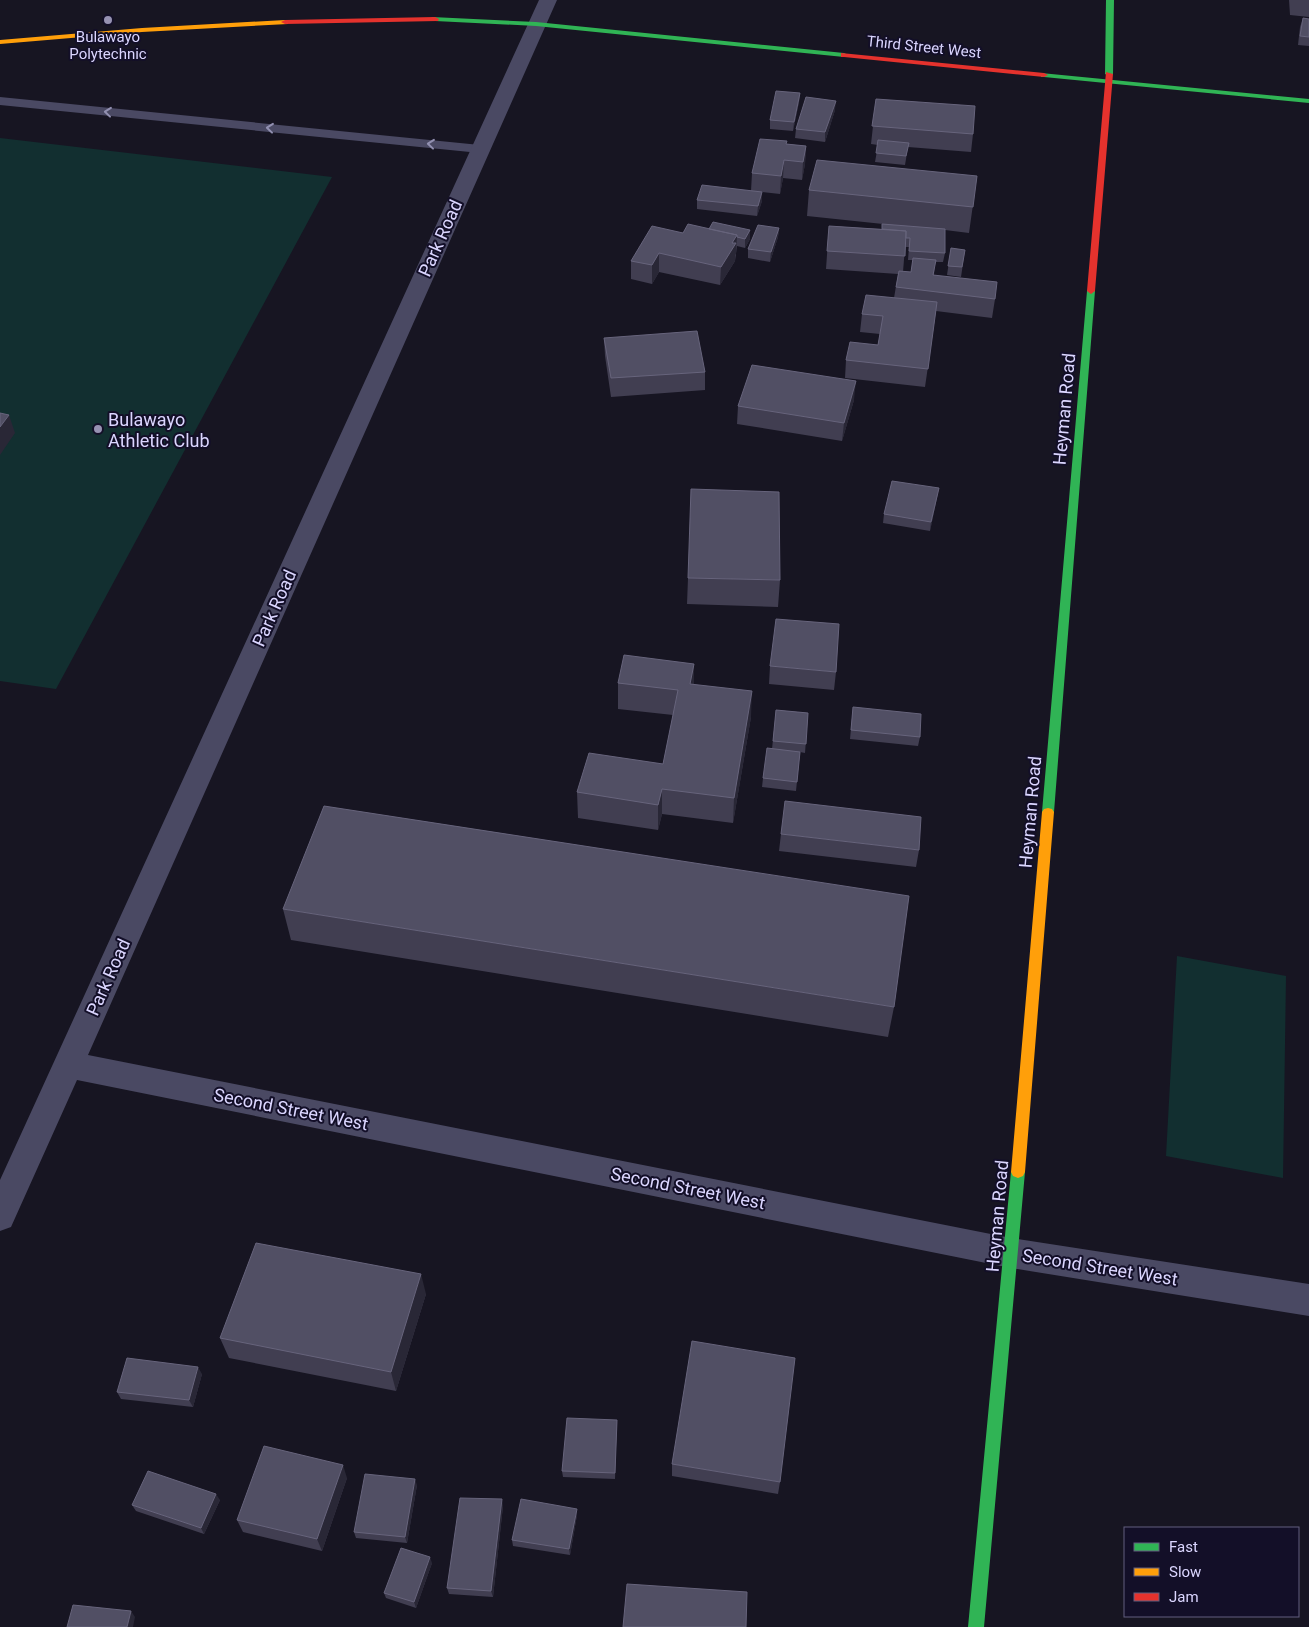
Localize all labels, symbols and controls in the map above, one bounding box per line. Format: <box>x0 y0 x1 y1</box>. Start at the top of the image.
marker: Bulawayo Polytechnic <box>102 14 114 26</box>
place label: Bulawayo Polytechnic <box>69 28 147 63</box>
street label: Third Street West <box>866 32 982 62</box>
one-way arrow <box>104 107 112 118</box>
one-way arrow <box>265 123 273 134</box>
one-way arrow <box>427 139 435 150</box>
street label: Park Road <box>414 196 466 280</box>
street label: Heyman Road <box>1049 352 1079 466</box>
place label: Bulawayo Athletic Club <box>108 409 210 451</box>
marker: Bulawayo Athletic Club <box>92 423 104 435</box>
street label: Park Road <box>248 566 300 650</box>
street label: Heyman Road <box>1015 755 1045 869</box>
street label: Park Road <box>82 935 134 1019</box>
street label: Second Street West <box>212 1084 370 1134</box>
street label: Heyman Road <box>982 1159 1012 1273</box>
street label: Second Street West <box>609 1163 767 1213</box>
street label: Second Street West <box>1021 1244 1179 1290</box>
legend <box>1124 1527 1299 1617</box>
text: Fast <box>1169 1538 1198 1556</box>
text: Slow <box>1169 1563 1201 1581</box>
text: Jam <box>1169 1588 1199 1606</box>

